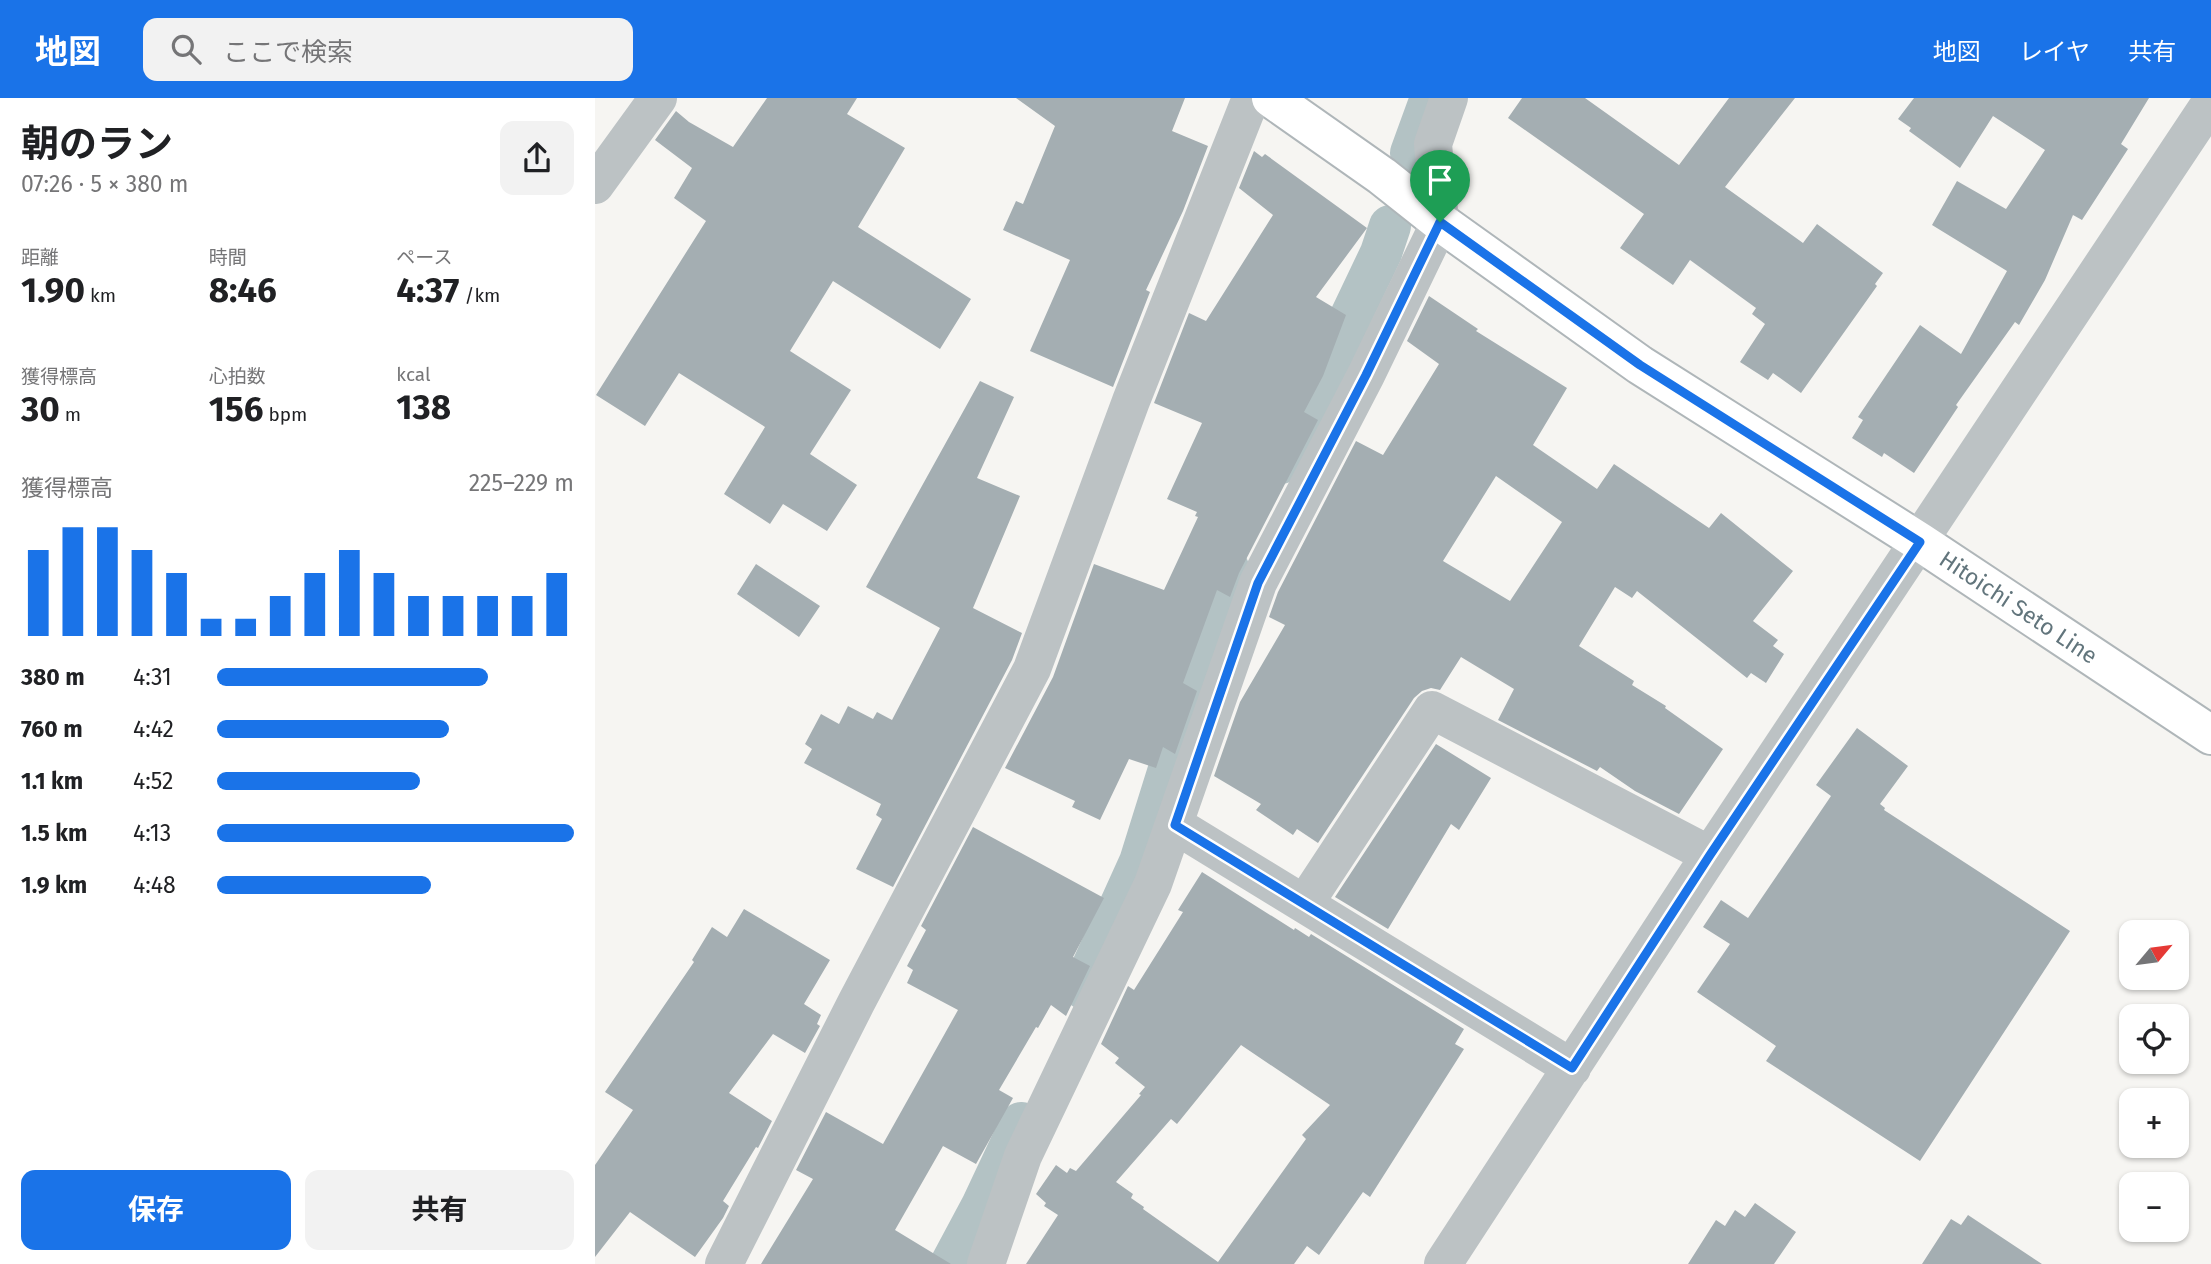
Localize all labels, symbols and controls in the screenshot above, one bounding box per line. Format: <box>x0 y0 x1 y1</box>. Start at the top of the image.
search box <box>143 18 633 81</box>
icon: search <box>167 30 205 68</box>
text: 地図 <box>35 32 101 72</box>
text: ここで検索 <box>223 37 353 68</box>
text: 地図 <box>1933 38 1981 66</box>
text: レイヤ <box>2019 38 2090 66</box>
text: 共有 <box>2128 38 2176 66</box>
text: 朝のラン <box>21 121 173 167</box>
button: share <box>500 121 574 195</box>
pin <box>1410 150 1470 222</box>
icon: arrive <box>1421 161 1459 199</box>
text: 07:26 · 5 × 380 m <box>21 170 188 198</box>
text: 距離 <box>21 246 59 269</box>
text: 時間 <box>209 246 247 269</box>
text: ペース <box>396 246 452 269</box>
text: 1.90 <box>21 269 85 311</box>
text: 8:46 <box>209 269 277 311</box>
text: 4:37 <box>396 269 459 311</box>
text: km <box>85 284 116 307</box>
text: /km <box>459 284 500 307</box>
text: kcal <box>396 363 431 386</box>
text: 獲得標高 <box>21 365 97 388</box>
text: 心拍数 <box>209 365 266 388</box>
text: 138 <box>396 386 451 428</box>
text: 30 <box>21 388 60 430</box>
text: 156 <box>209 388 263 430</box>
text: m <box>60 403 81 426</box>
text: bpm <box>263 403 307 426</box>
text: 225–229 m <box>469 469 574 497</box>
text: 獲得標高 <box>21 474 113 502</box>
street label: Hitoichi Seto Line <box>1934 545 2103 670</box>
text: 380 m <box>21 663 85 691</box>
text: 4:31 <box>133 663 172 691</box>
text: 760 m <box>21 715 83 743</box>
text: 4:42 <box>133 715 174 743</box>
text: 1.1 km <box>21 767 83 795</box>
text: 4:52 <box>133 767 173 795</box>
text: 1.5 km <box>21 819 87 847</box>
text: 4:13 <box>133 819 171 847</box>
text: 1.9 km <box>21 871 87 899</box>
text: 4:48 <box>133 871 176 899</box>
north arrow <box>2119 920 2189 990</box>
map controls <box>2119 920 2189 1242</box>
button: locate <box>2119 1004 2189 1074</box>
button: + <box>2119 1088 2189 1158</box>
button: 保存 <box>21 1170 291 1250</box>
button: 共有 <box>305 1170 574 1250</box>
button: − <box>2119 1172 2189 1242</box>

